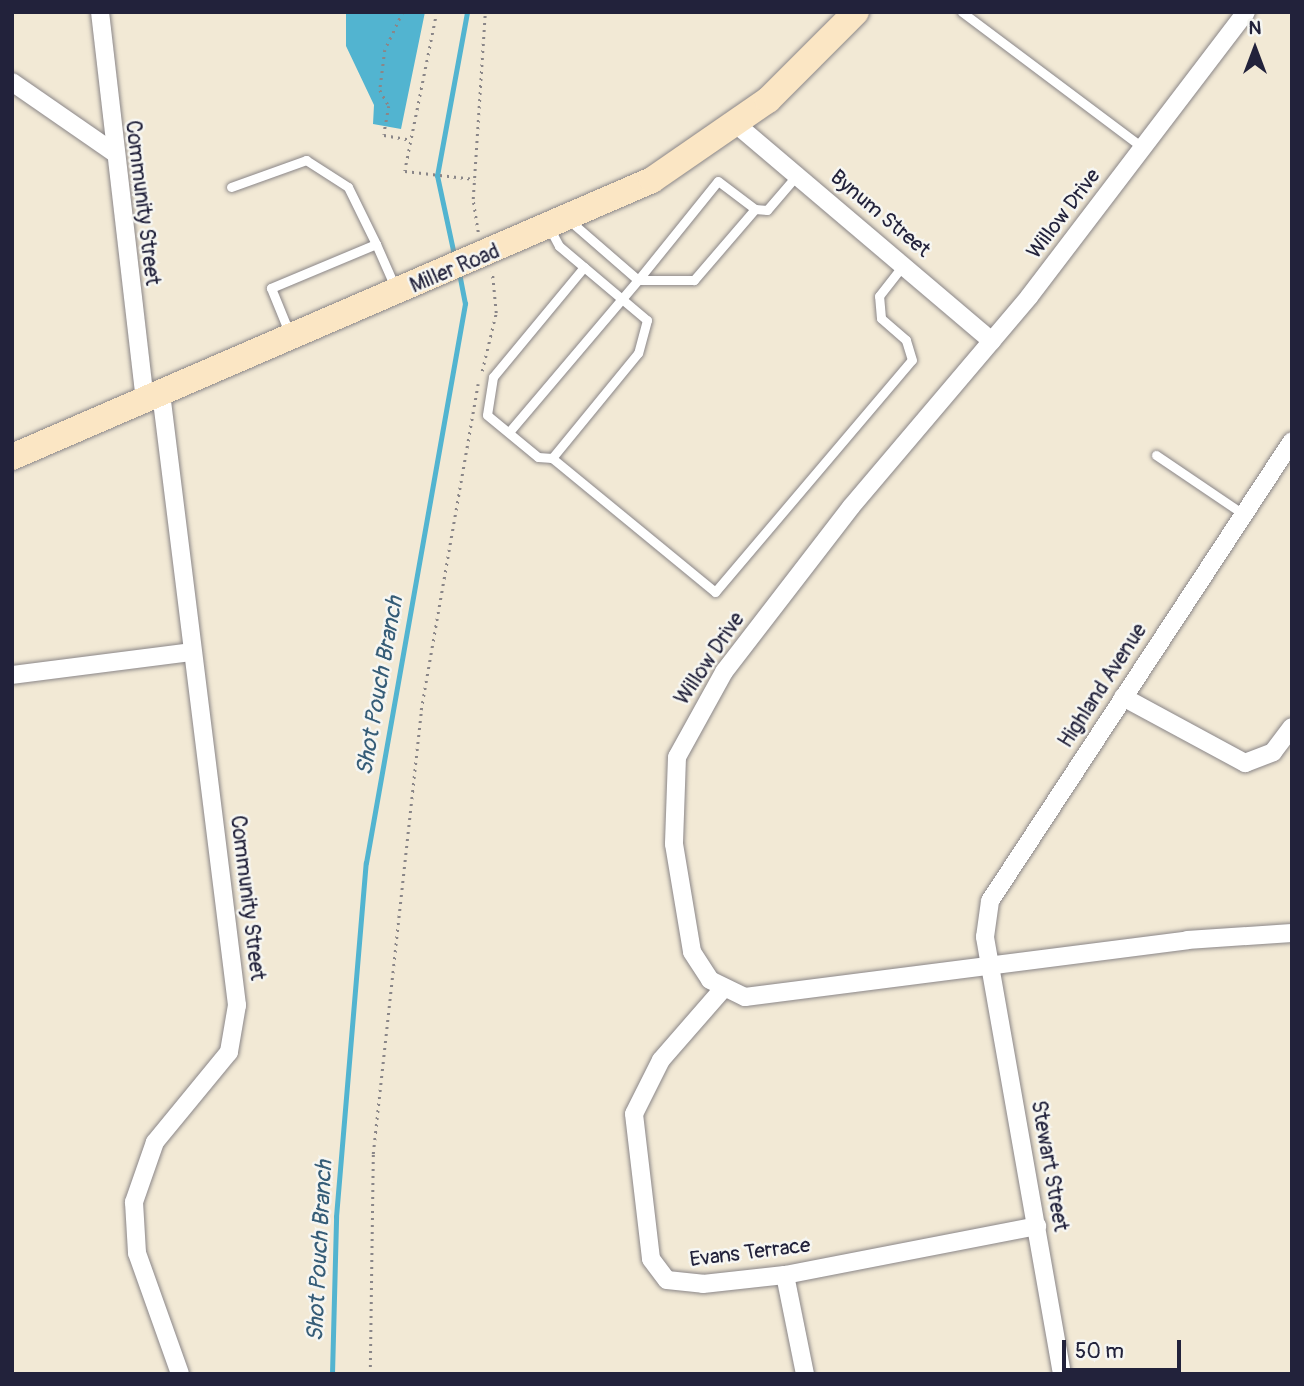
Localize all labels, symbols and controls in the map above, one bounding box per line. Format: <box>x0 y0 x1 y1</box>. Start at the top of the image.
north arrow <box>1220 14 1290 84</box>
text: N <box>1249 16 1261 40</box>
street label: Community Street <box>119 119 165 287</box>
street label: Willow Drive <box>1022 164 1106 264</box>
street label: Bynum Street <box>825 165 935 263</box>
street label: Miller Road <box>406 239 504 299</box>
water label: Shot Pouch Branch <box>351 594 409 778</box>
street label: Willow Drive <box>670 608 750 710</box>
street label: Highland Avenue <box>1053 619 1153 753</box>
street label: Community Street <box>224 814 270 982</box>
street label: Stewart Street <box>1025 1099 1073 1233</box>
water label: Shot Pouch Branch <box>301 1160 339 1342</box>
street label: Evans Terrace <box>688 1233 812 1273</box>
scale bar <box>1066 1326 1185 1370</box>
text: 50 m <box>1075 1338 1124 1365</box>

